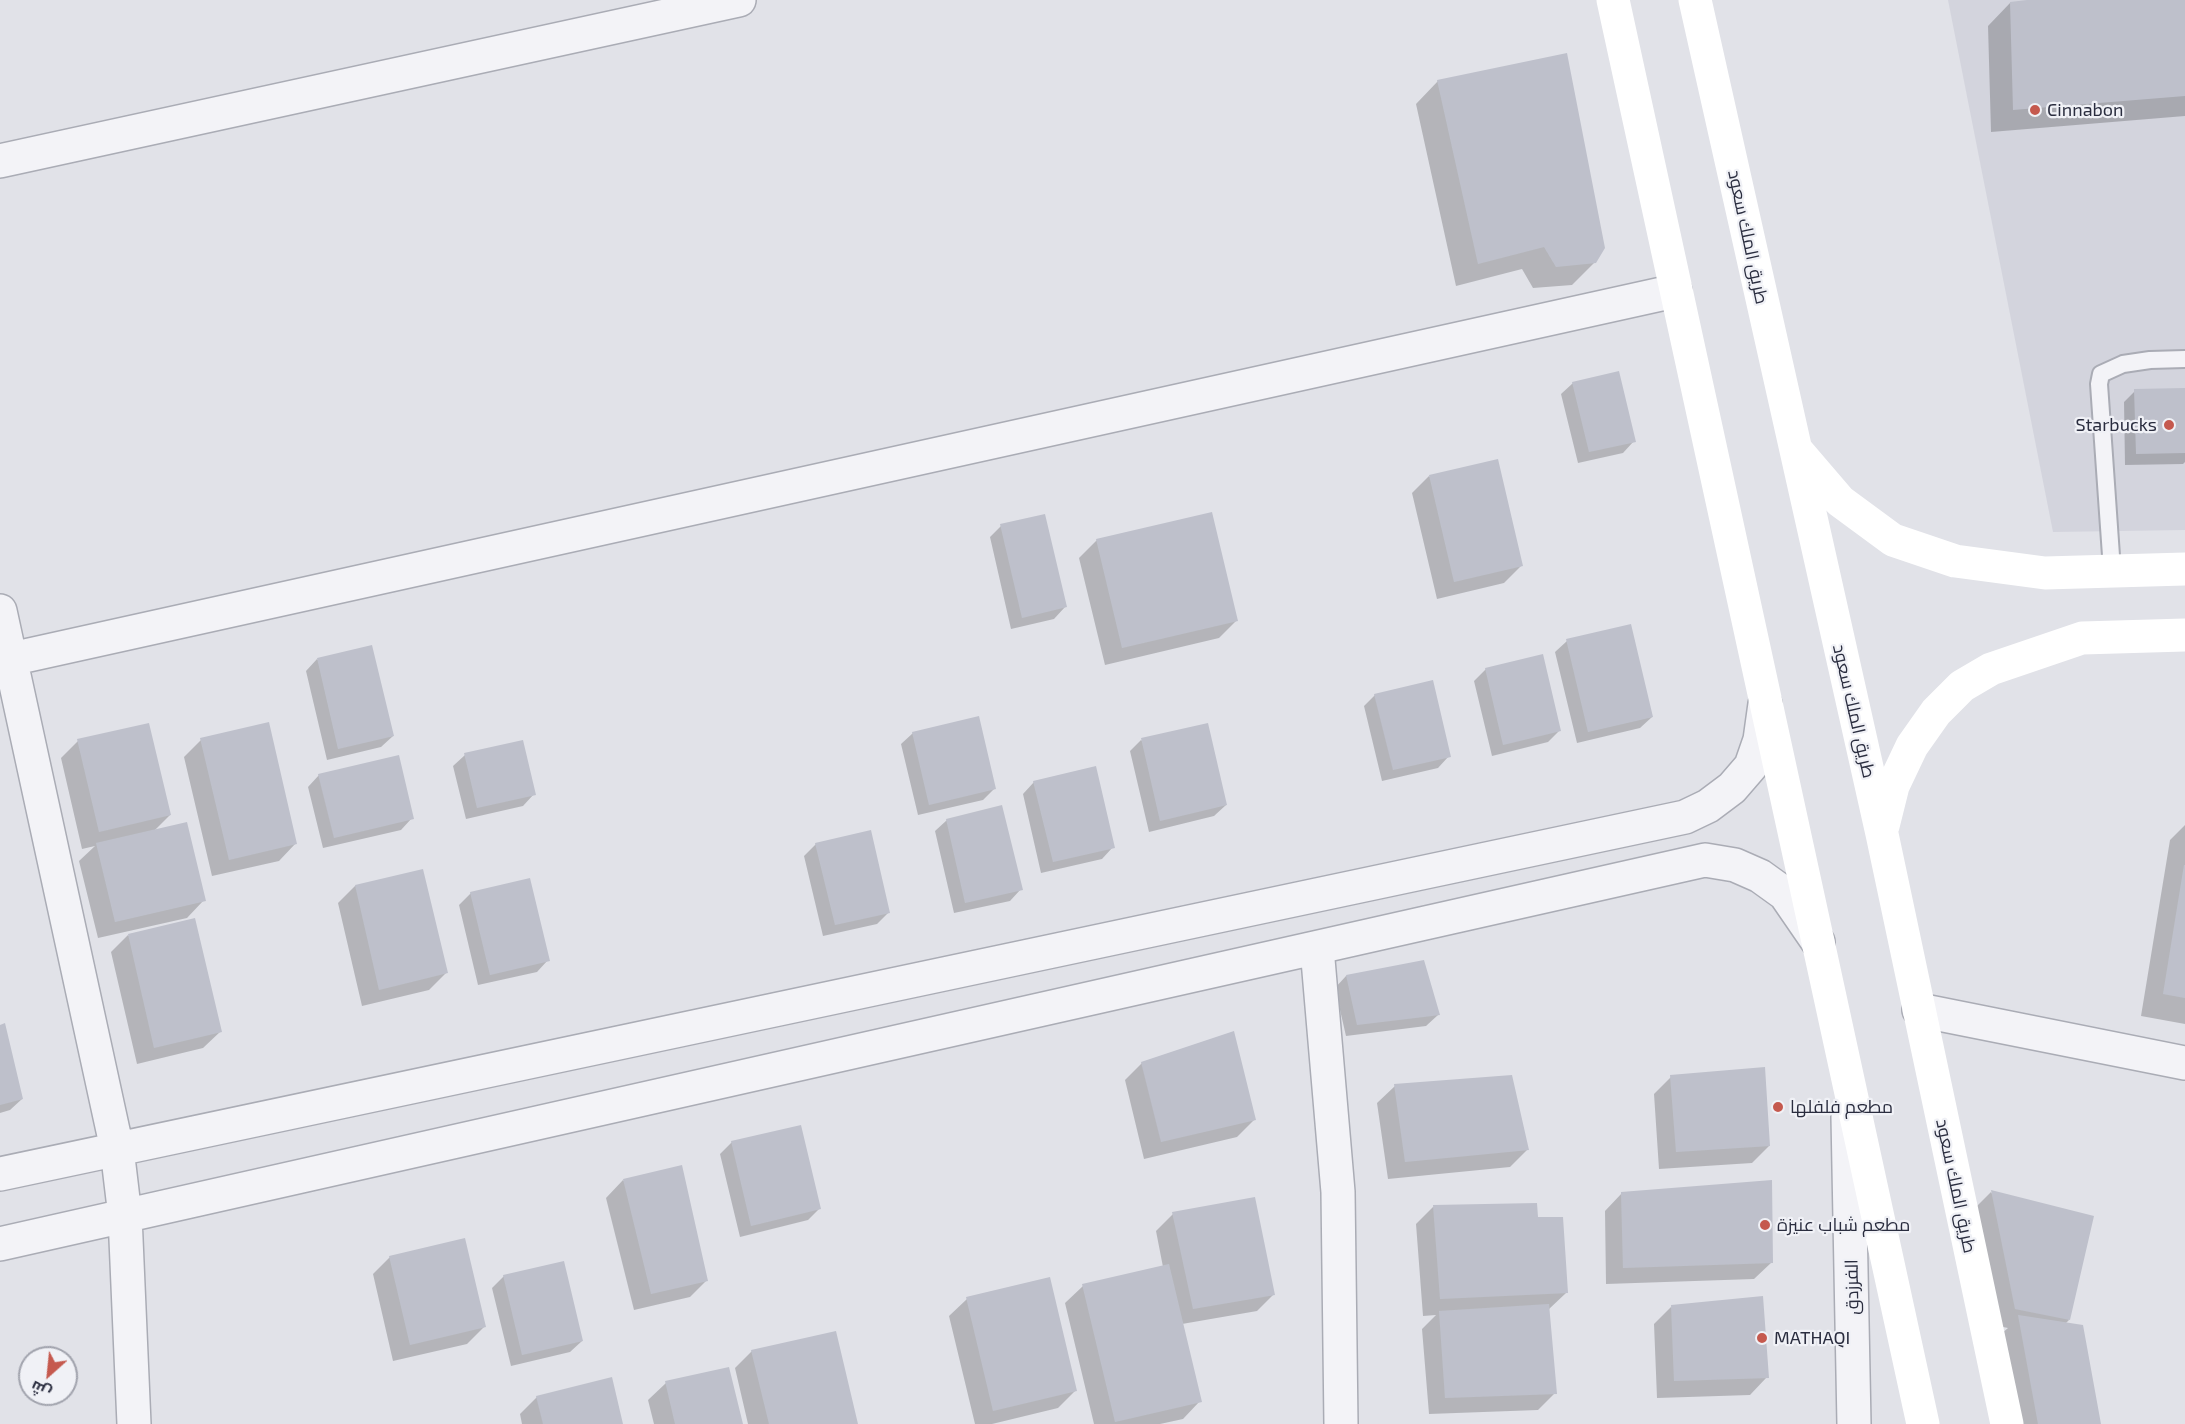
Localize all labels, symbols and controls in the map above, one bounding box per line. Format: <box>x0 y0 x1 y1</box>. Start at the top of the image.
place label: Cinnabon <box>2047 99 2123 121</box>
marker: Cinnabon <box>2028 103 2042 117</box>
street label: طريق الملك سعود <box>1723 168 1773 306</box>
place label: Starbucks <box>2075 414 2157 436</box>
marker: Starbucks <box>2162 418 2176 432</box>
street label: طريق الملك سعود <box>1828 642 1880 780</box>
place label: مطعم فلفلها <box>1790 1096 1893 1118</box>
marker: مطعم فلفلها <box>1771 1100 1785 1114</box>
street label: طريق الملك سعود <box>1931 1117 1981 1255</box>
place label: مطعم شباب عنيزة <box>1777 1214 1910 1236</box>
marker: مطعم شباب عنيزة <box>1758 1218 1772 1232</box>
street label: الفرزدق <box>1841 1259 1863 1315</box>
place label: MATHAQI <box>1774 1327 1850 1349</box>
marker: MATHAQI <box>1755 1331 1769 1345</box>
north arrow <box>18 1346 78 1406</box>
text: ش <box>27 1378 54 1404</box>

